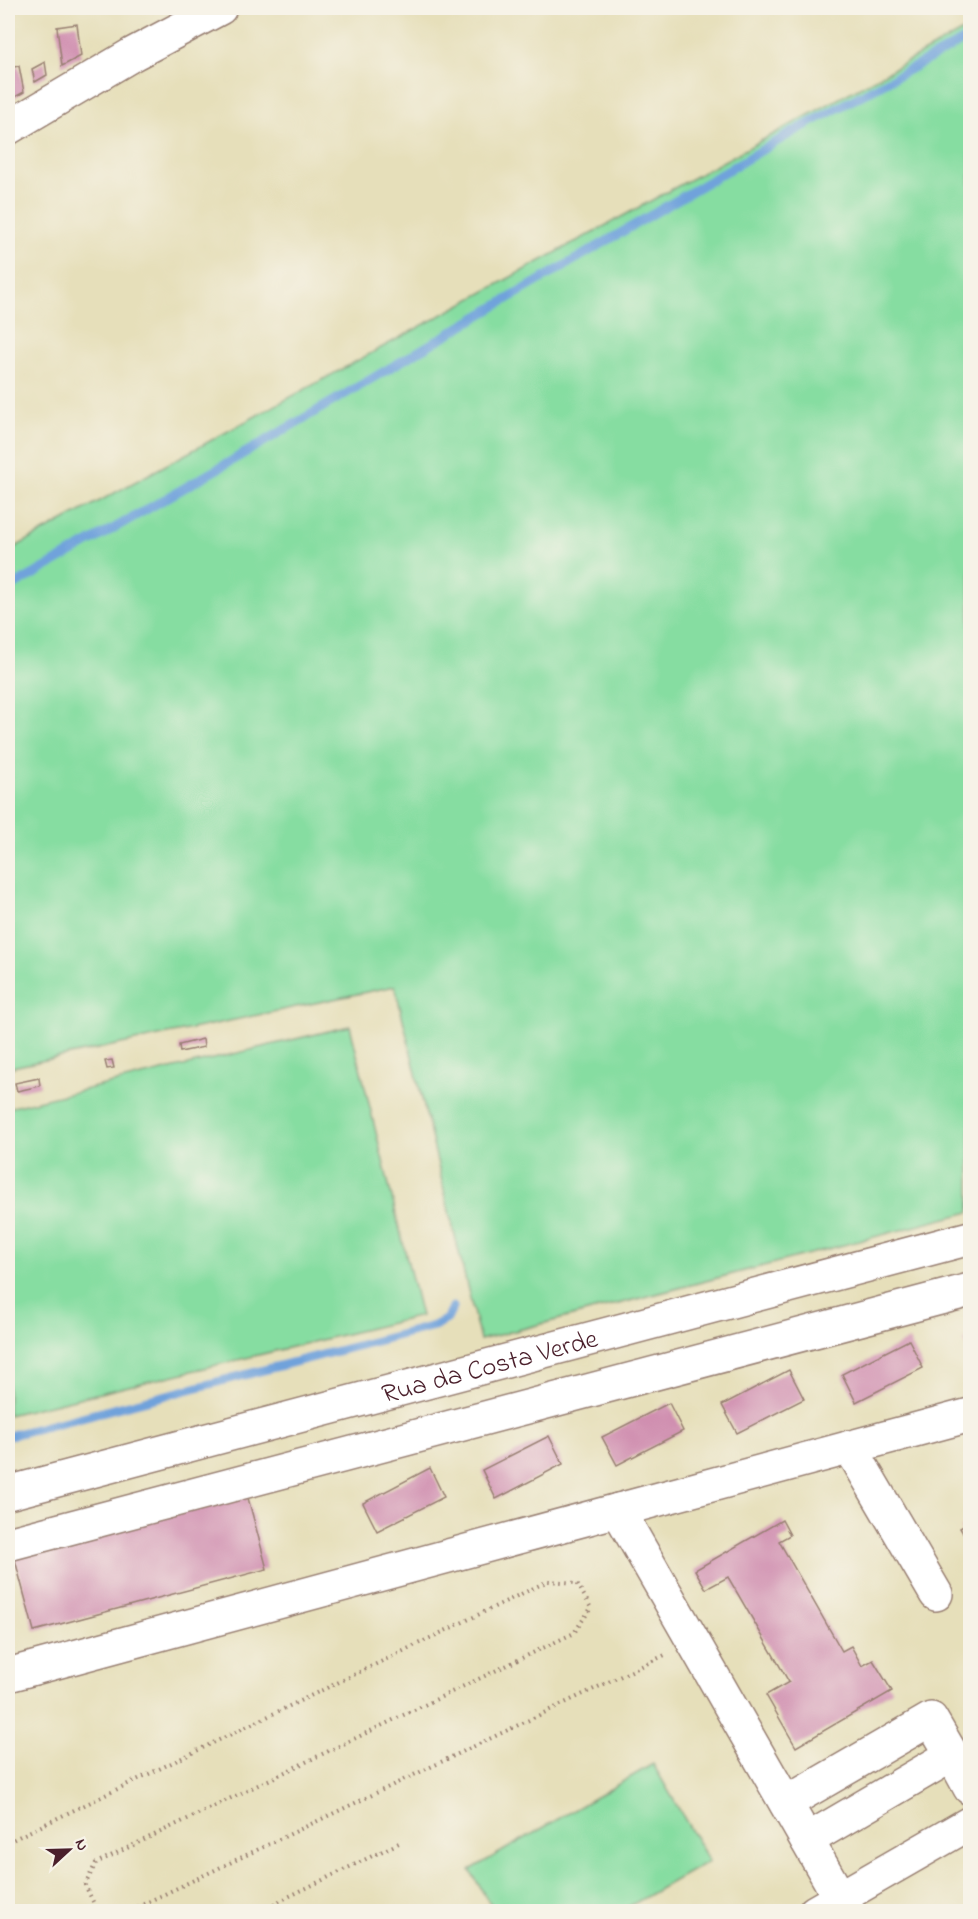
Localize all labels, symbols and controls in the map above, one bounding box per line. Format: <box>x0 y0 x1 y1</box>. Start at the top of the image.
street label: Rua da Costa Verde <box>378 1320 603 1415</box>
north arrow <box>39 1820 99 1880</box>
text: N <box>68 1836 94 1855</box>

